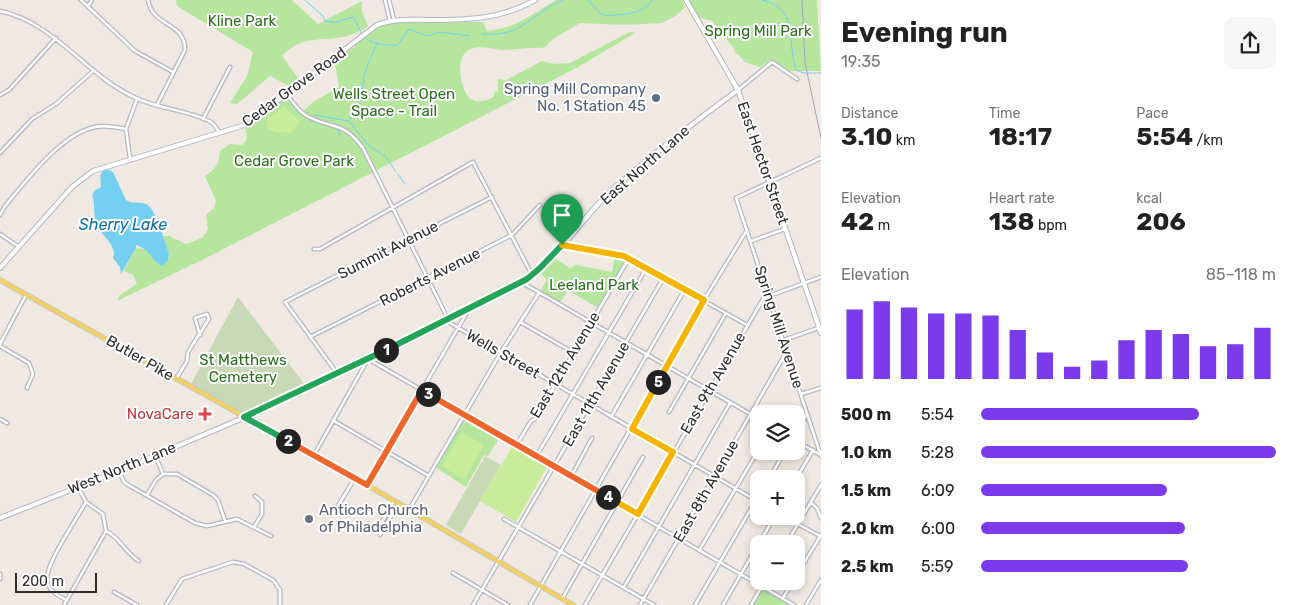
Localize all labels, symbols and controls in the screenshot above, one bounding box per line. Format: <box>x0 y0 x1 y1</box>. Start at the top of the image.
park label: Kline Park <box>208 12 277 30</box>
text: Evening run <box>841 16 1008 49</box>
button: share <box>1224 17 1276 69</box>
park label: Spring Mill Park <box>704 22 812 40</box>
street label: Cedar Grove Road <box>238 43 350 131</box>
text: 19:35 <box>841 52 881 71</box>
place label: Spring Mill Company No. 1 Station 45 <box>504 80 646 115</box>
park label: Wells Street Open Space - Trail <box>333 85 455 120</box>
marker: Spring Mill Company No. 1 Station 45 <box>650 92 662 104</box>
street label: East Hector Street <box>734 99 793 227</box>
text: Distance <box>841 105 898 122</box>
text: Time <box>989 105 1020 122</box>
text: Pace <box>1136 105 1168 122</box>
street label: East North Lane <box>597 121 693 209</box>
text: 3.10 <box>841 122 892 151</box>
text: 18:17 <box>989 122 1052 151</box>
text: 5:54 <box>1136 122 1193 151</box>
text: km <box>892 132 916 149</box>
text: /km <box>1193 132 1223 149</box>
park label: Cedar Grove Park <box>234 152 354 170</box>
text: Elevation <box>841 190 901 207</box>
text: Heart rate <box>989 190 1055 207</box>
text: kcal <box>1136 190 1162 207</box>
pin <box>541 194 583 245</box>
icon: arrive <box>548 201 576 229</box>
text: 42 <box>841 207 874 236</box>
text: 138 <box>989 207 1034 236</box>
text: 206 <box>1136 207 1186 236</box>
water label: Sherry Lake <box>79 215 167 234</box>
street label: Summit Avenue <box>335 217 441 283</box>
text: m <box>874 217 890 234</box>
text: bpm <box>1034 217 1067 234</box>
street label: Roberts Avenue <box>377 244 483 310</box>
street label: Spring Mill Avenue <box>751 263 807 391</box>
text: Elevation <box>841 265 910 284</box>
text: 85–118 m <box>1206 265 1276 284</box>
park label: Leeland Park <box>549 276 639 294</box>
street label: East 12th Avenue <box>526 309 604 421</box>
street label: Wells Street <box>463 326 543 382</box>
street label: East 9th Avenue <box>677 329 749 437</box>
street label: Butler Pike <box>103 331 177 385</box>
pin: 1 <box>374 338 398 362</box>
street label: East 11th Avenue <box>559 338 633 450</box>
text: 1 <box>383 342 390 359</box>
park label: St Matthews Cemetery <box>199 351 287 386</box>
pin: 5 <box>646 370 670 394</box>
text: 5 <box>654 374 663 391</box>
pin: 3 <box>416 382 440 406</box>
text: 3 <box>424 386 433 403</box>
place label: NovaCare <box>127 405 194 423</box>
map controls <box>750 405 805 590</box>
button: layers <box>750 405 805 460</box>
text: 500 m <box>841 405 891 424</box>
text: 5:54 <box>921 405 954 424</box>
marker: NovaCare <box>198 407 212 421</box>
pin: 2 <box>276 428 300 454</box>
text: 2 <box>284 433 293 450</box>
street label: East 8th Avenue <box>669 437 743 545</box>
street label: West North Lane <box>65 438 179 498</box>
text: 1.0 km <box>841 443 892 462</box>
text: 5:28 <box>921 443 954 462</box>
button: + <box>750 470 805 525</box>
text: 1.5 km <box>841 481 891 500</box>
text: 6:09 <box>921 481 954 500</box>
pin: 4 <box>596 484 620 510</box>
text: 4 <box>604 489 613 506</box>
place label: Antioch Church of Philadelphia <box>319 501 428 536</box>
marker: Antioch Church of Philadelphia <box>303 513 315 525</box>
text: 2.0 km <box>841 519 894 538</box>
text: 6:00 <box>921 519 955 538</box>
button: − <box>750 535 805 590</box>
text: 2.5 km <box>841 557 894 576</box>
text: 5:59 <box>921 557 954 576</box>
scale bar <box>15 570 98 593</box>
text: 200 m <box>22 573 64 590</box>

